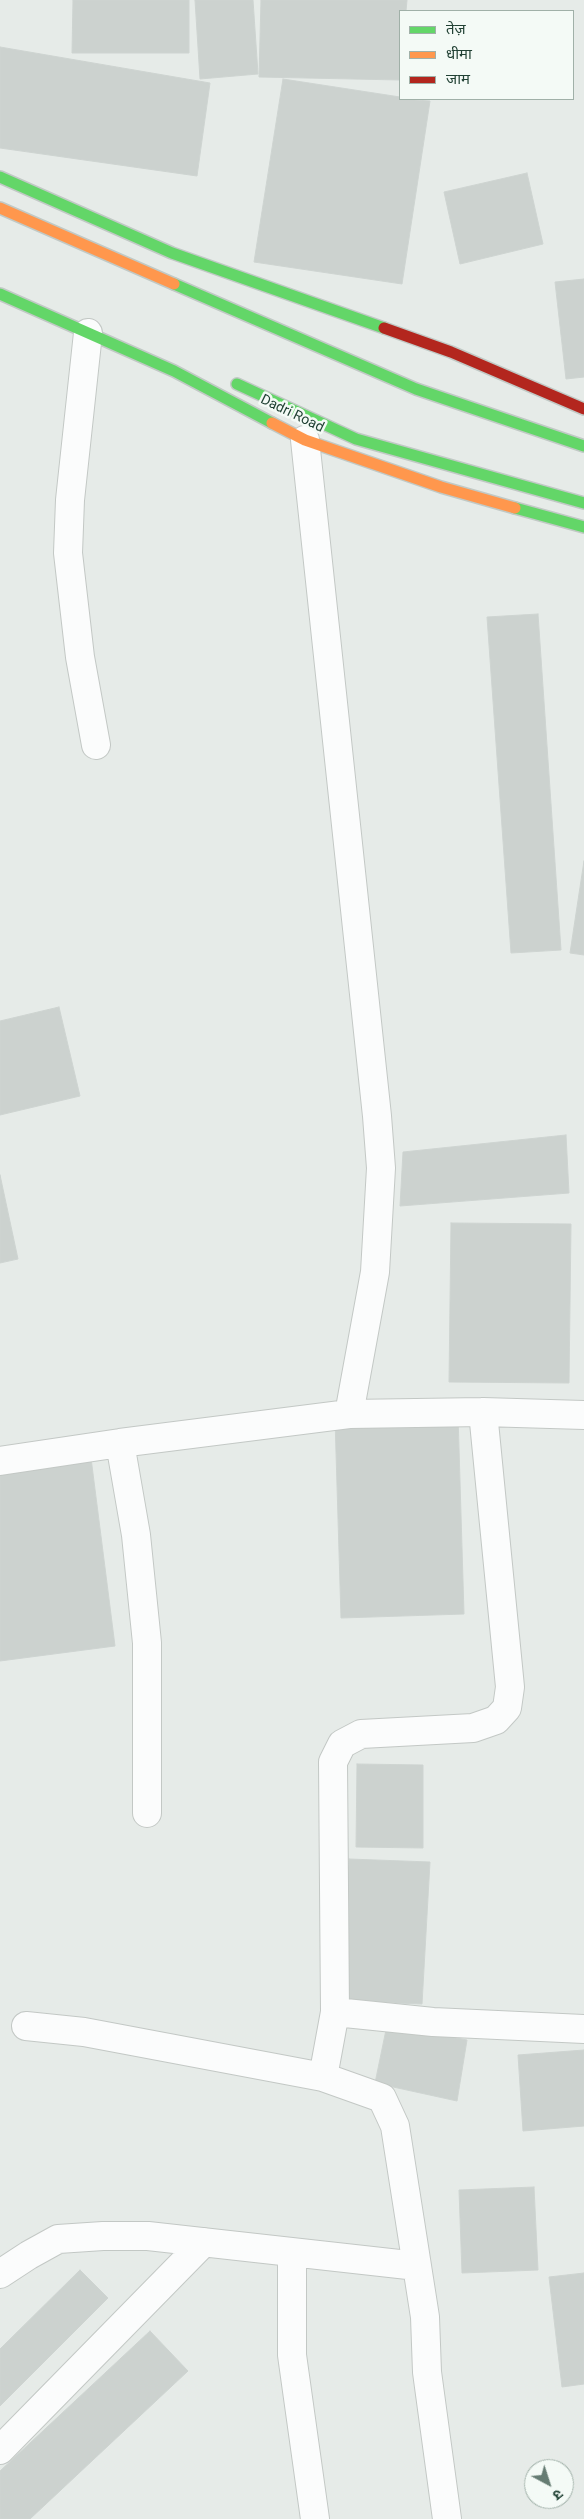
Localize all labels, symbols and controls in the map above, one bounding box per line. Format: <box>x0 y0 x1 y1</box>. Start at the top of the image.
legend <box>399 10 574 100</box>
text: तेज़ <box>446 20 466 38</box>
text: धीमा <box>446 45 472 63</box>
text: जाम <box>446 70 470 88</box>
street label: Dadri Road <box>258 391 326 437</box>
north arrow <box>524 2459 574 2509</box>
text: उ <box>550 2486 566 2503</box>

